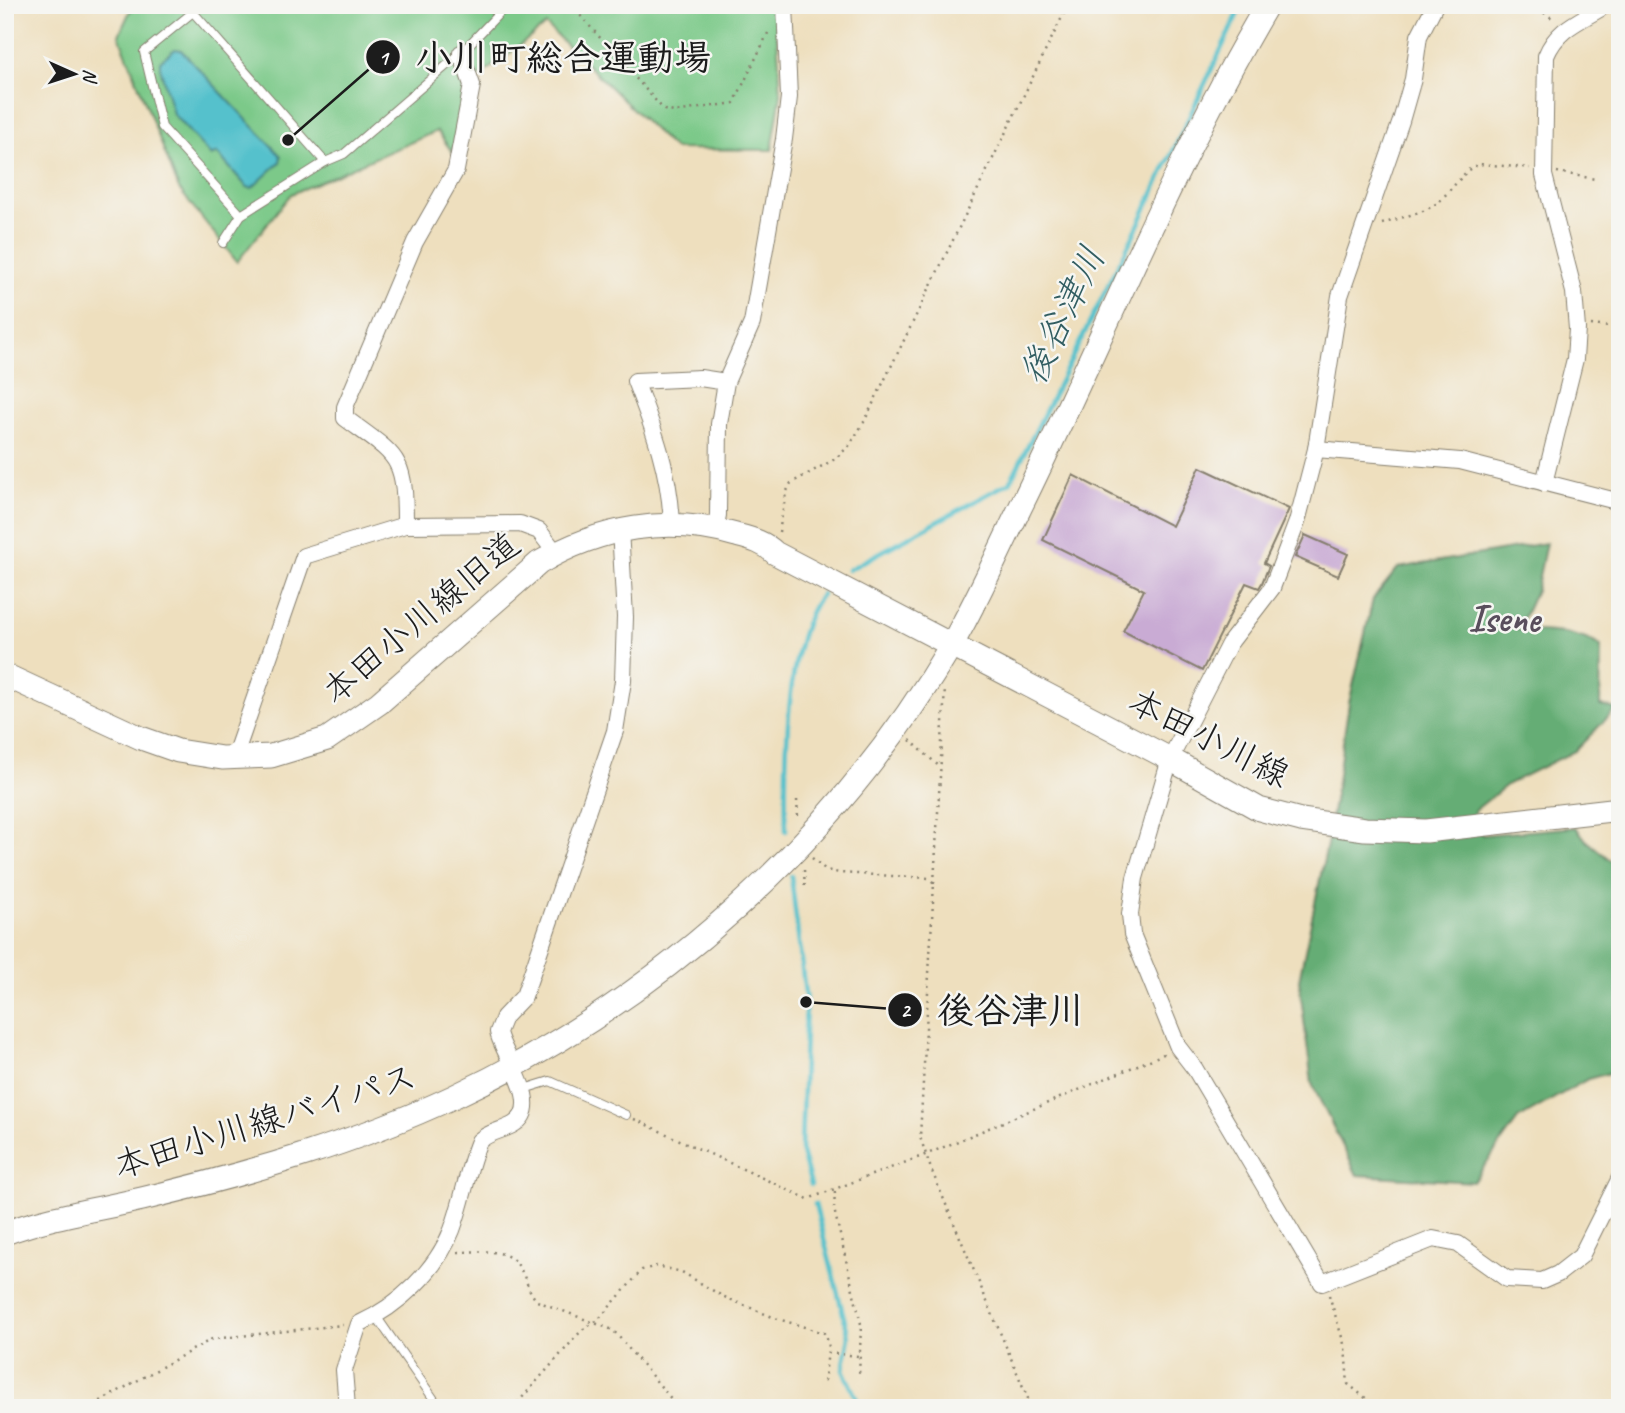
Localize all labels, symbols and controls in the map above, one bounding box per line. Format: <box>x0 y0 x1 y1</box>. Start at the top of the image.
callout: 小川町総合運動場 <box>366 28 725 86</box>
text: 小川町総合運動場 <box>415 34 711 81</box>
north arrow <box>38 38 108 108</box>
text: 1 <box>378 45 390 71</box>
text: N <box>78 68 102 85</box>
water label: 後谷津川 <box>1008 238 1116 392</box>
street label: 本田小川線旧道 <box>313 522 529 714</box>
district label: Isene <box>1468 595 1543 642</box>
street label: 本田小川線 <box>1121 678 1297 798</box>
callout: 後谷津川 <box>888 981 1099 1039</box>
text: 後谷津川 <box>937 987 1085 1034</box>
text: 2 <box>900 997 912 1023</box>
street label: 本田小川線バイパス <box>108 1054 422 1188</box>

